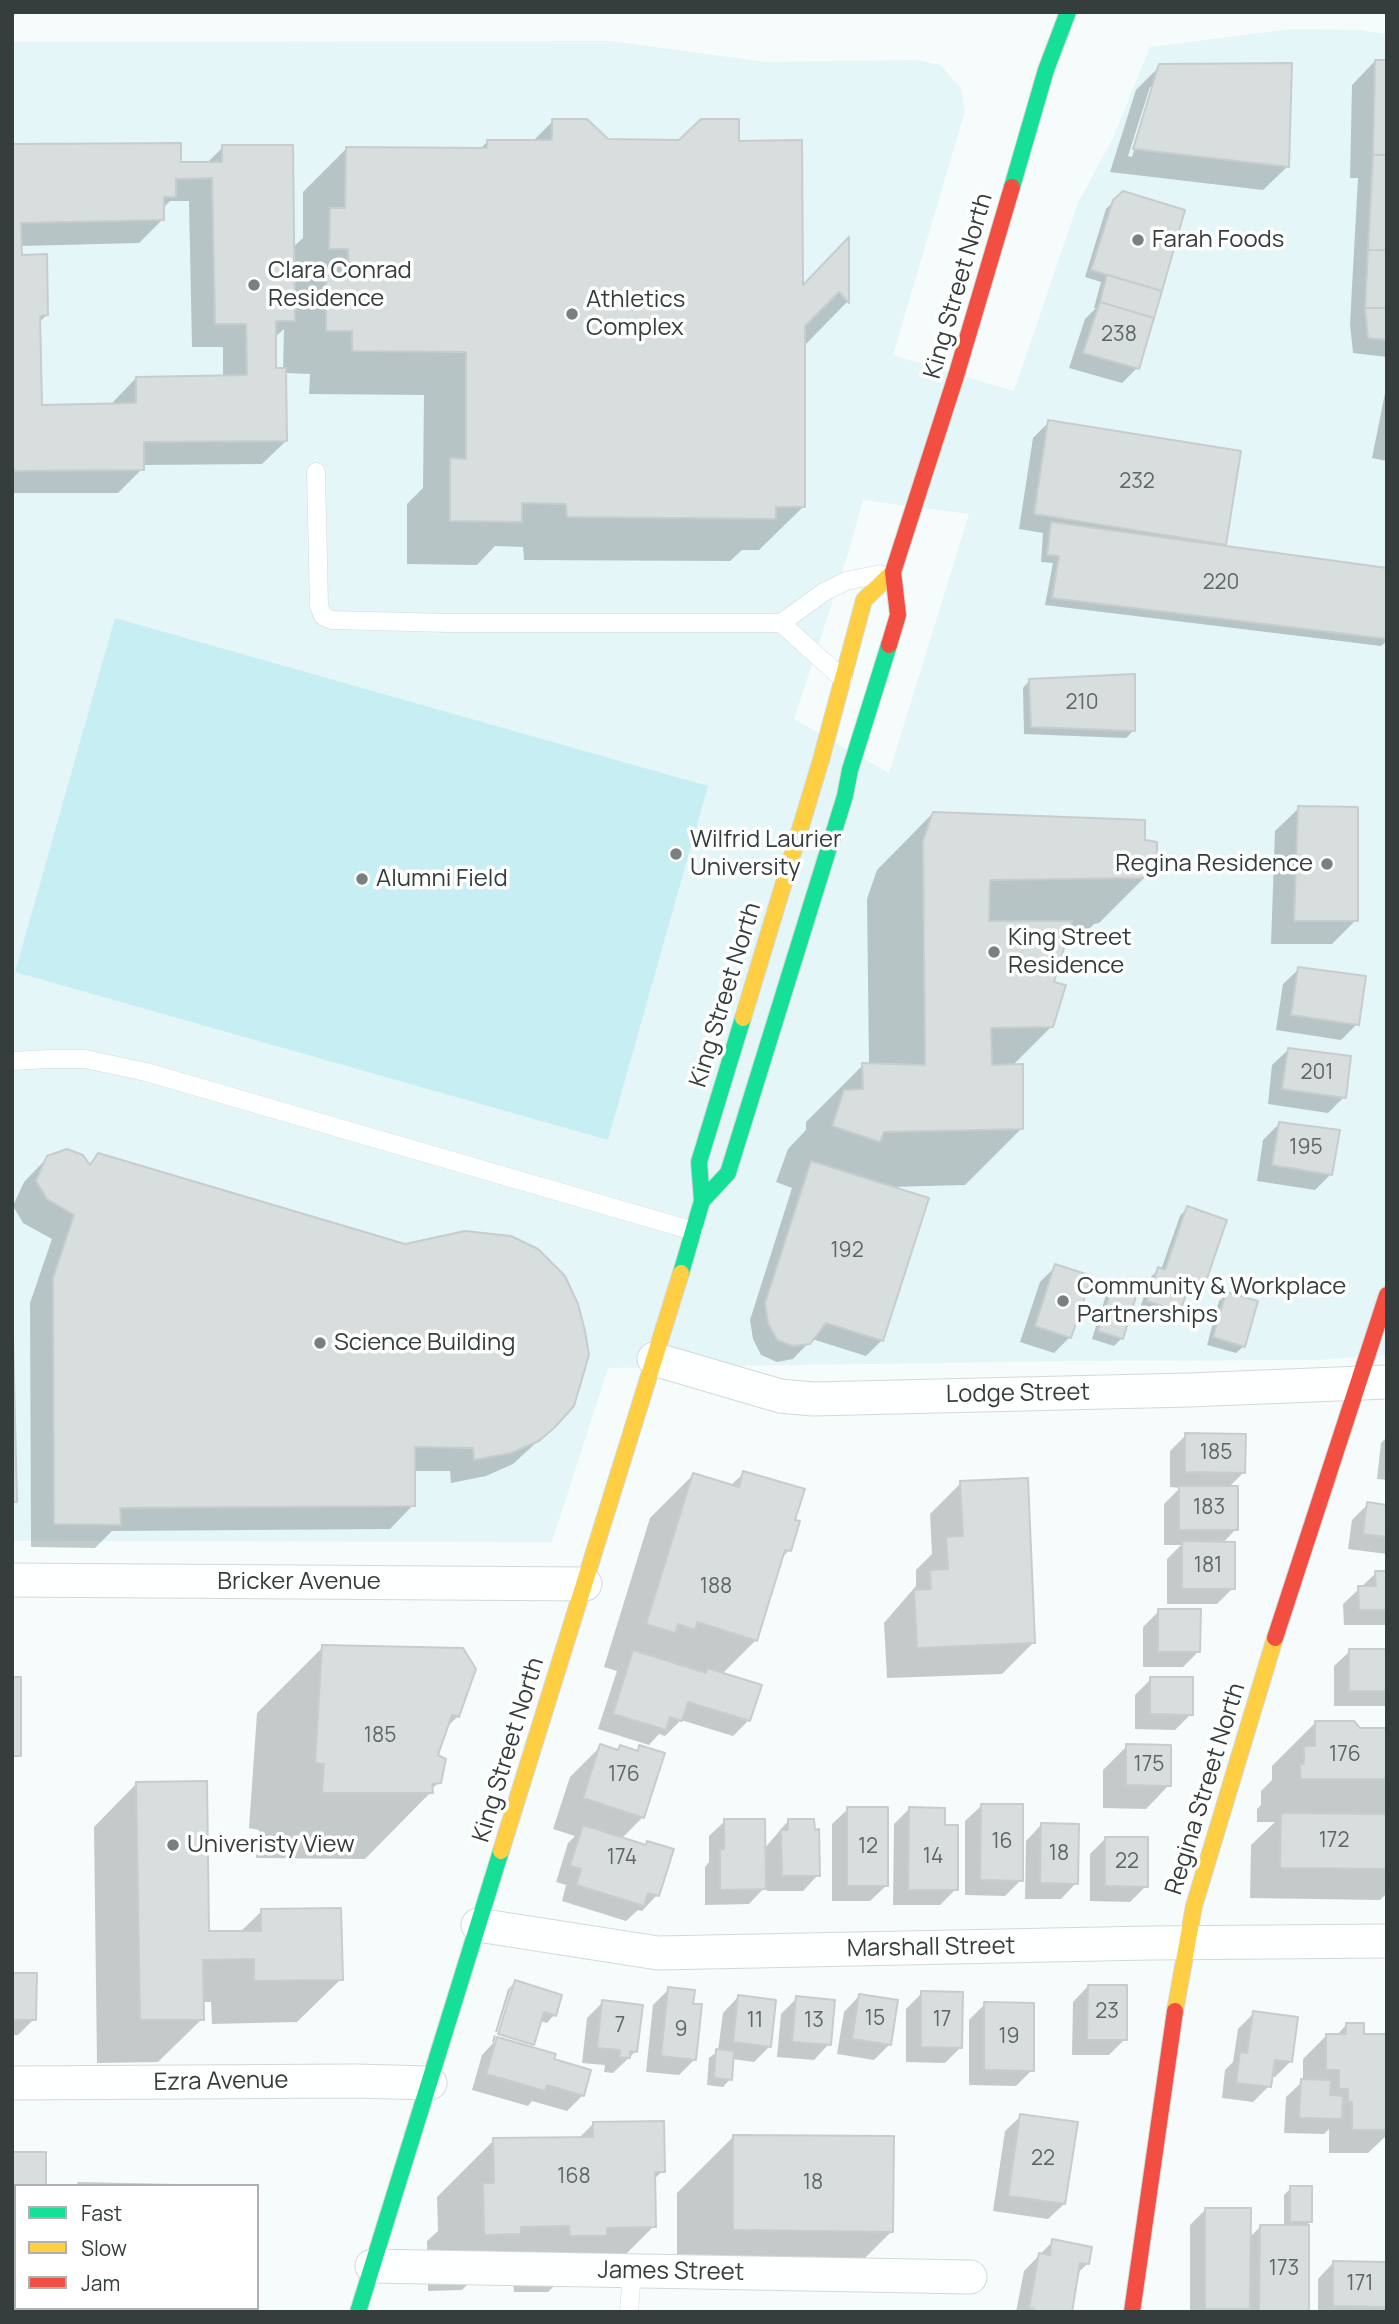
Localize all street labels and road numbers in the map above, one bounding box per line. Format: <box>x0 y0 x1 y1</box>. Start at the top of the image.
street label: King Street North <box>919 190 999 382</box>
street label: King Street North <box>684 899 768 1091</box>
street label: Lodge Street <box>946 1378 1090 1410</box>
street label: Bricker Avenue <box>217 1568 381 1596</box>
street label: King Street North <box>467 1654 551 1846</box>
street label: Regina Street North <box>1160 1680 1252 1898</box>
street label: Marshall Street <box>847 1932 1015 1964</box>
street label: Ezra Avenue <box>153 2066 289 2098</box>
street label: James Street <box>597 2256 745 2288</box>

